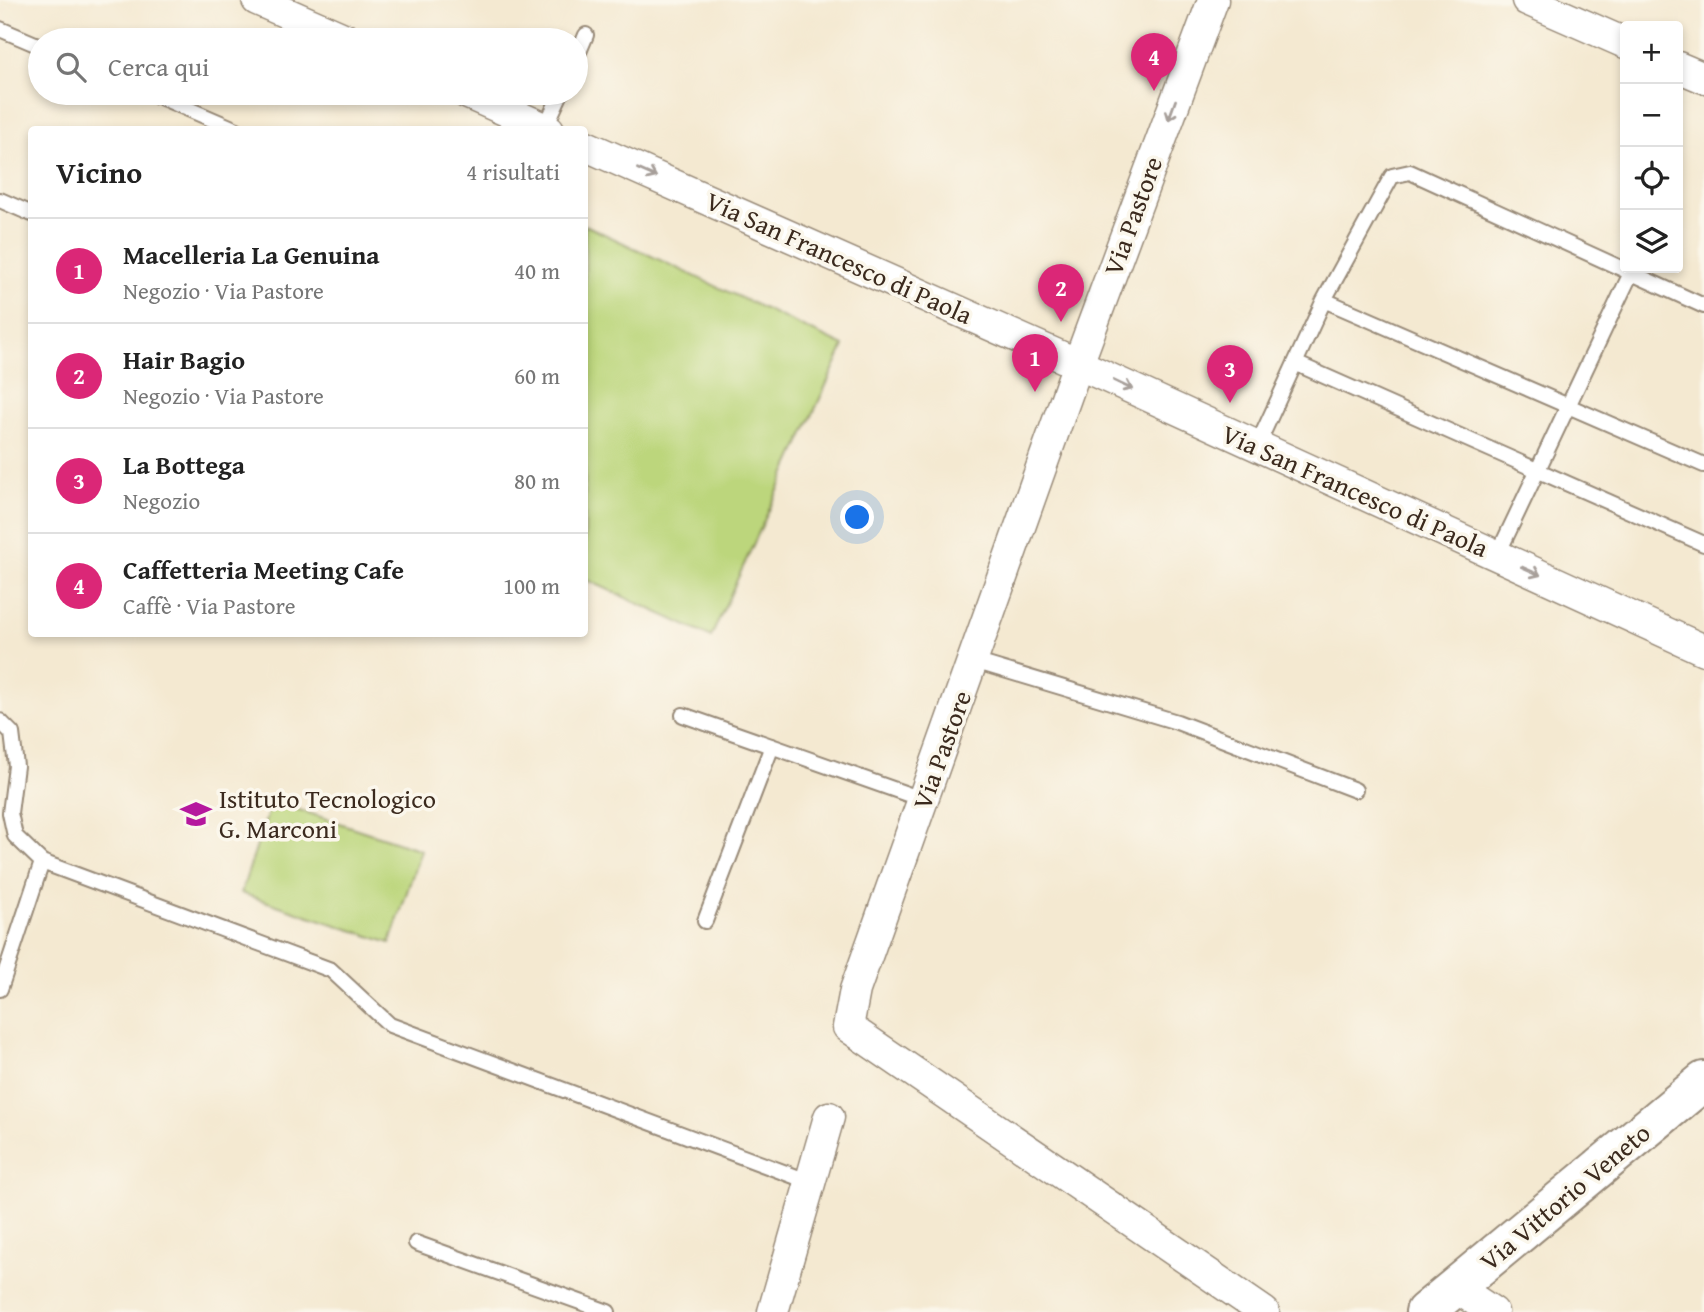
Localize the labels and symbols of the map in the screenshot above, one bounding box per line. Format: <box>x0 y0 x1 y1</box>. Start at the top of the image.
pin: 4 <box>1131 33 1177 91</box>
one-way arrow <box>1165 98 1177 120</box>
street label: Via Pastore <box>1093 151 1172 281</box>
one-way arrow <box>636 167 657 180</box>
street label: Via San Francesco di Paola <box>700 181 979 334</box>
pin: 2 <box>1038 264 1084 322</box>
pin: 1 <box>1012 334 1058 392</box>
pin: 3 <box>1207 345 1253 403</box>
one-way arrow <box>1112 379 1133 392</box>
street label: Via San Francesco di Paola <box>1216 414 1495 567</box>
your location <box>840 500 874 534</box>
one-way arrow <box>1520 565 1541 578</box>
street label: Via Pastore <box>902 685 981 815</box>
place label: Istituto Tecnologico G. Marconi <box>219 779 436 848</box>
school or university icon: Istituto Tecnologico G. Marconi <box>179 797 213 831</box>
street label: Via Vittorio Veneto <box>1471 1113 1659 1280</box>

